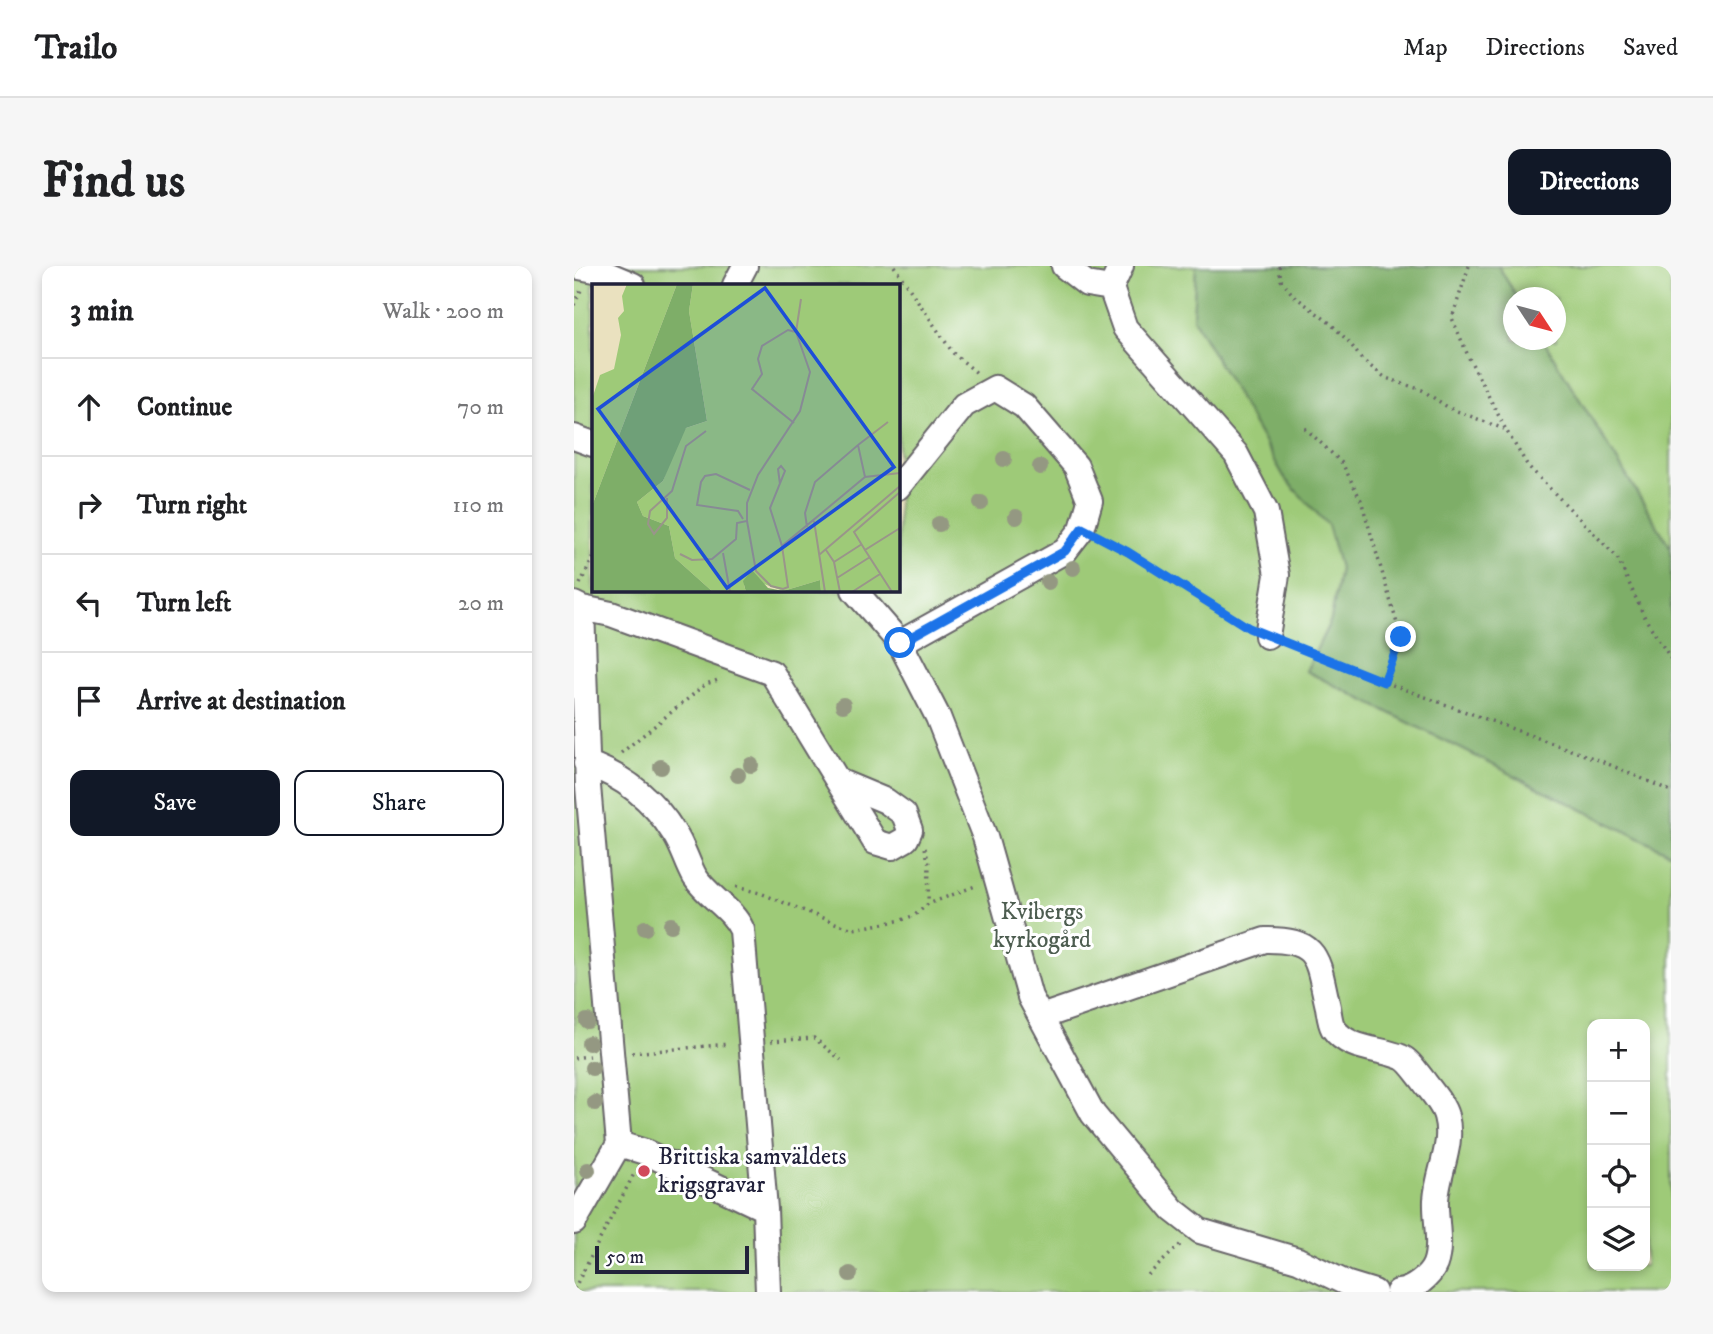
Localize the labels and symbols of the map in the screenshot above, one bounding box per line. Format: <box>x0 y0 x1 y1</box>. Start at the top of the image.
inset map <box>592 284 900 592</box>
north arrow <box>1503 287 1566 350</box>
route end <box>1385 621 1416 652</box>
route start <box>884 627 915 658</box>
park label: Kvibergs kyrkogård <box>993 897 1091 955</box>
place label: Brittiska samväldets krigsgravar <box>658 1142 847 1200</box>
marker: Brittiska samväldets krigsgravar <box>636 1163 652 1179</box>
scale bar <box>595 1243 749 1275</box>

